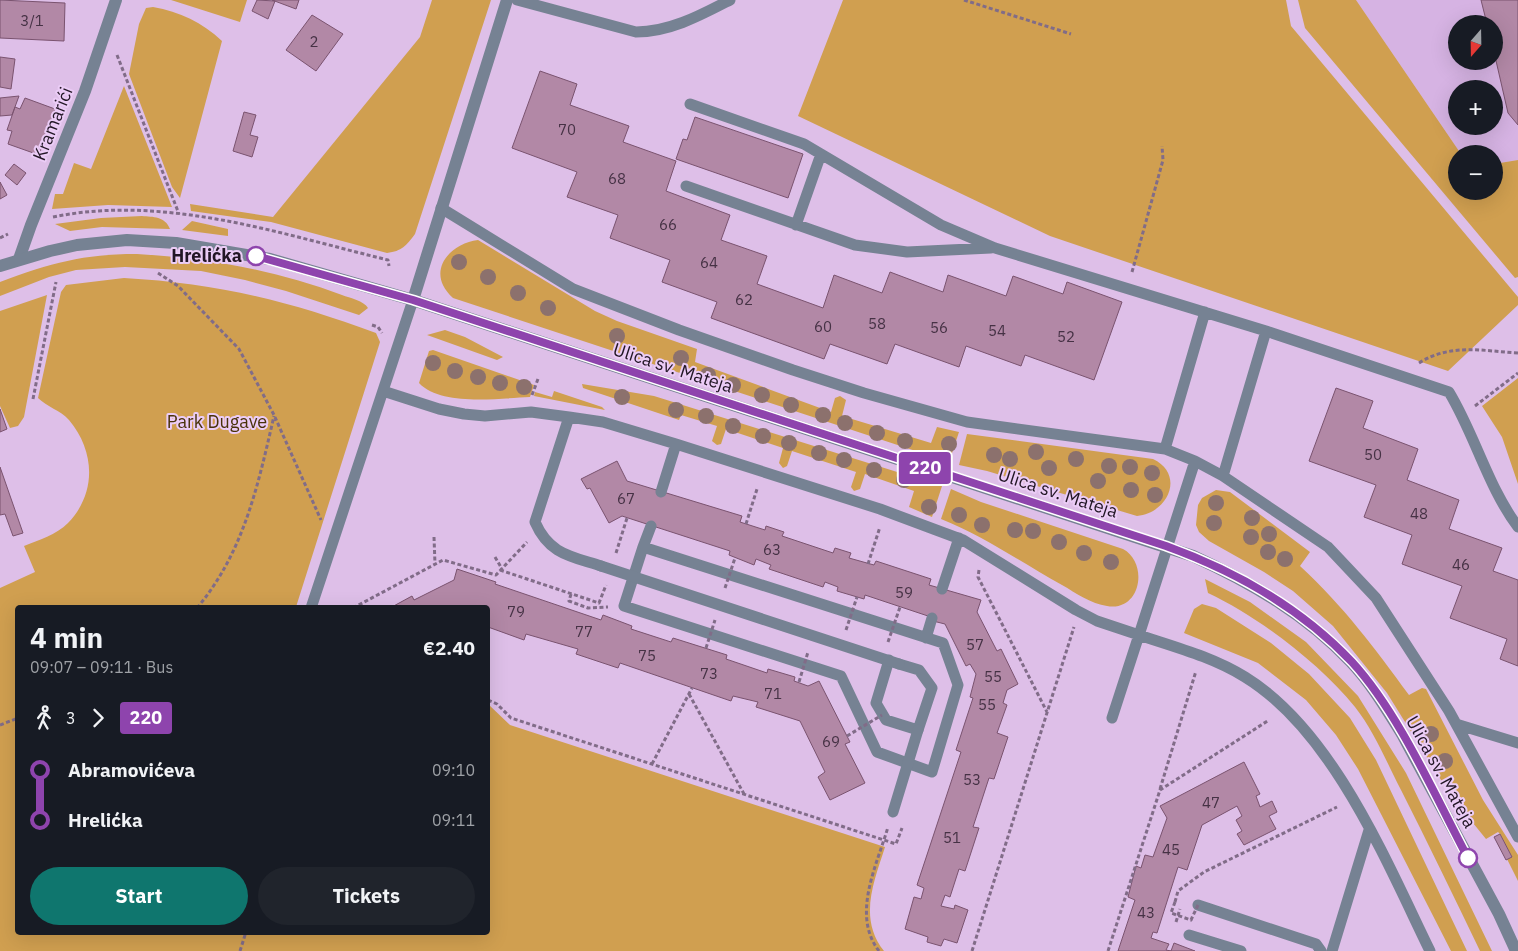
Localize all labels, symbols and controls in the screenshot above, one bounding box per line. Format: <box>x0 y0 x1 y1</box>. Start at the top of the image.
house number: 3/1 <box>20 11 44 30</box>
north arrow <box>1448 15 1502 70</box>
map controls <box>1448 15 1503 200</box>
house number: 2 <box>309 32 319 51</box>
button: + <box>1448 80 1503 135</box>
street label: Kramarići <box>27 84 78 164</box>
house number: 70 <box>558 120 576 139</box>
button: − <box>1448 145 1503 200</box>
house number: 68 <box>608 169 626 188</box>
house number: 66 <box>659 215 677 234</box>
place label: Hrelićka <box>171 244 242 267</box>
marker: Hrelićka <box>246 246 266 266</box>
house number: 64 <box>700 253 718 272</box>
house number: 62 <box>735 290 753 309</box>
house number: 58 <box>868 314 886 333</box>
house number: 60 <box>814 317 832 336</box>
house number: 56 <box>930 318 948 337</box>
house number: 54 <box>988 321 1006 340</box>
house number: 52 <box>1057 327 1075 346</box>
street label: Ulica sv. Mateja <box>610 337 736 398</box>
park label: Park Dugave <box>167 410 267 433</box>
house number: 50 <box>1364 445 1382 464</box>
line badge: 220 <box>896 452 954 484</box>
text: 220 <box>909 456 941 479</box>
street label: Ulica sv. Mateja <box>995 462 1121 523</box>
house number: 67 <box>617 489 635 508</box>
house number: 48 <box>1410 504 1428 523</box>
house number: 63 <box>763 540 781 559</box>
house number: 46 <box>1452 555 1470 574</box>
house number: 59 <box>895 583 913 602</box>
house number: 79 <box>507 602 525 621</box>
text: 4 min <box>30 619 103 656</box>
house number: 77 <box>575 622 593 641</box>
house number: 57 <box>966 635 984 654</box>
text: €2.40 <box>423 636 475 660</box>
house number: 75 <box>638 646 656 665</box>
text: 09:07 – 09:11 · Bus <box>30 657 173 677</box>
house number: 73 <box>700 664 718 683</box>
house number: 55 <box>984 667 1002 686</box>
house number: 71 <box>764 684 782 703</box>
house number: 55 <box>978 695 996 714</box>
icon: walk <box>30 704 58 732</box>
icon: forward <box>84 704 112 732</box>
text: 220 <box>130 706 162 729</box>
text: 3 <box>66 708 76 728</box>
street label: Ulica sv. Mateja <box>1401 712 1482 832</box>
house number: 69 <box>822 732 840 751</box>
text: Abramovićeva <box>68 758 195 782</box>
text: 09:10 <box>432 760 475 780</box>
house number: 53 <box>963 770 981 789</box>
house number: 47 <box>1202 793 1220 812</box>
text: Hrelićka <box>68 808 143 832</box>
text: 09:11 <box>432 810 475 830</box>
house number: 51 <box>943 828 961 847</box>
house number: 45 <box>1162 840 1180 859</box>
unlabelled marker <box>1458 848 1478 868</box>
button: Start <box>30 867 248 925</box>
button: Tickets <box>258 867 475 925</box>
house number: 43 <box>1137 903 1155 922</box>

